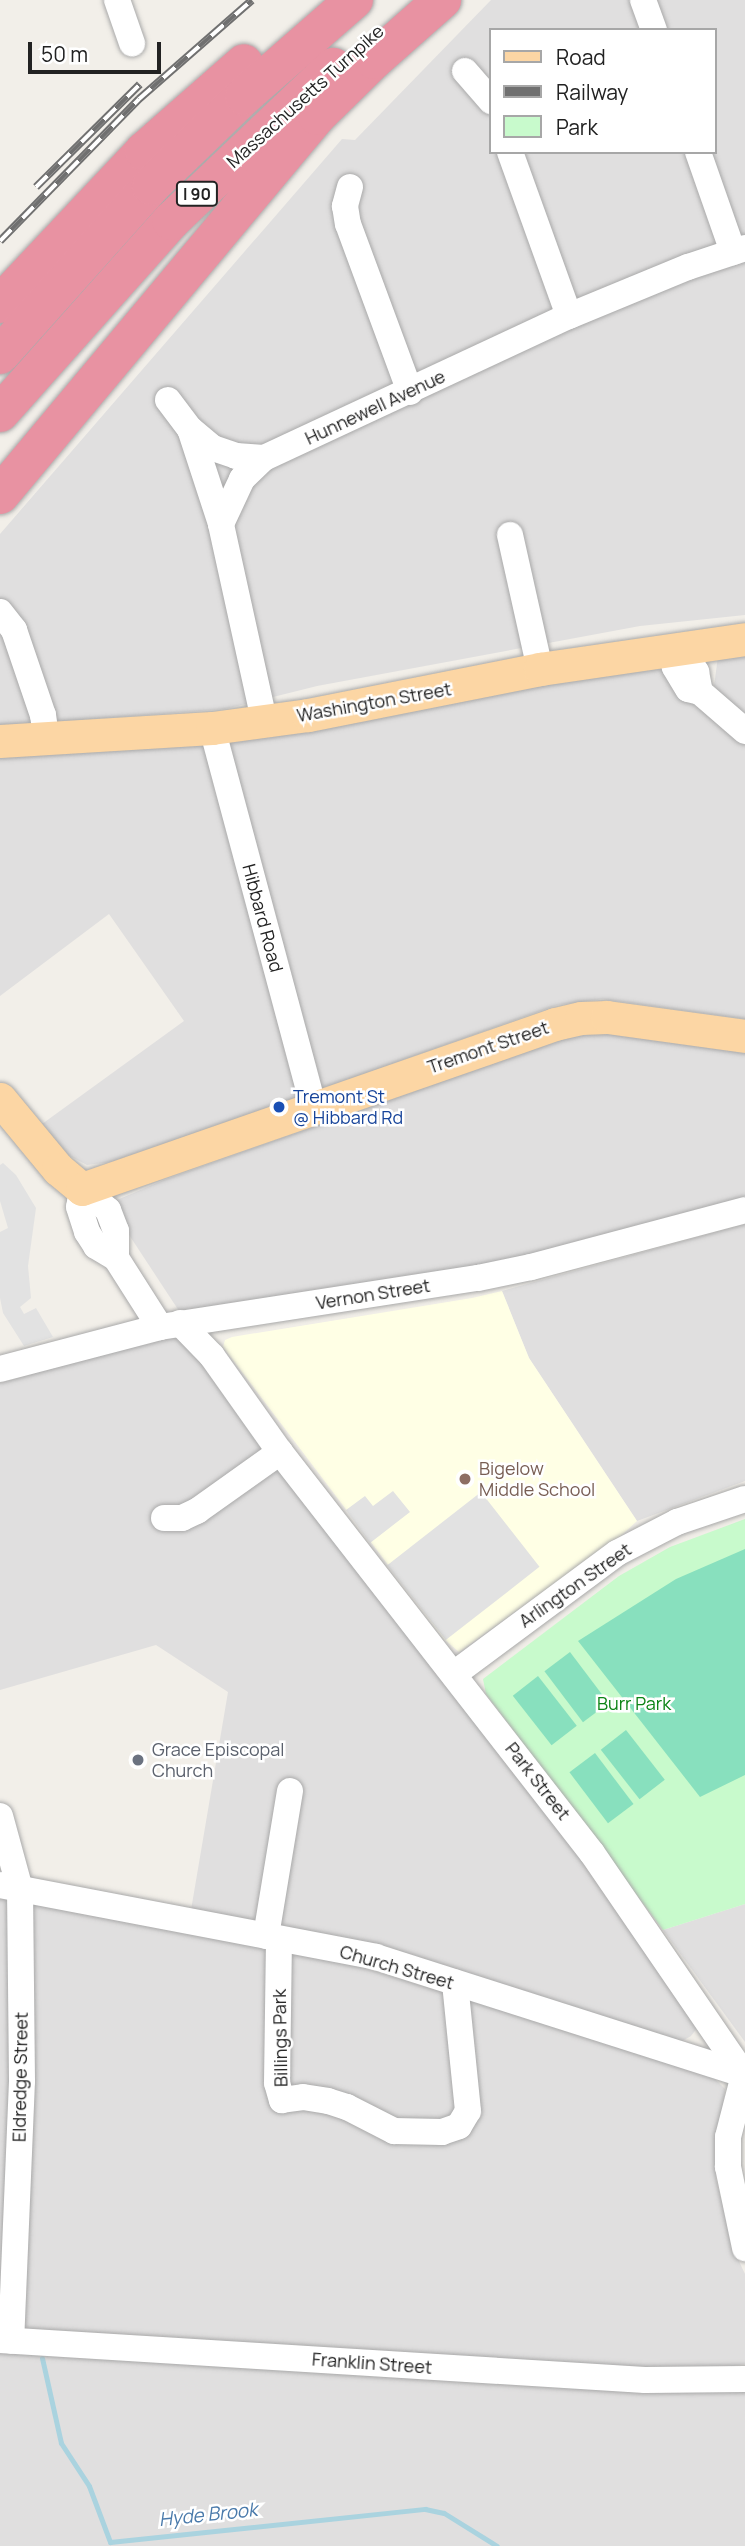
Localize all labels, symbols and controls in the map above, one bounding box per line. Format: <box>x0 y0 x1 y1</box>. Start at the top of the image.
street label: Massachusetts Turnpike <box>222 20 388 172</box>
scale bar <box>32 28 164 72</box>
legend <box>490 28 717 154</box>
text: 50 m <box>41 40 88 68</box>
text: Road <box>556 43 606 71</box>
text: Railway <box>556 78 628 106</box>
text: Park <box>556 113 598 141</box>
road number: I 90 <box>174 182 220 206</box>
street label: Hunnewell Avenue <box>302 365 448 449</box>
street label: Washington Street <box>295 678 453 726</box>
street label: Hibbard Road <box>238 862 288 974</box>
street label: Tremont Street <box>425 1016 551 1078</box>
place label: Tremont St @ Hibbard Rd <box>293 1086 403 1128</box>
marker: Tremont St @ Hibbard Rd <box>271 1099 287 1115</box>
street label: Vernon Street <box>314 1274 432 1314</box>
place label: Bigelow Middle School <box>479 1458 595 1500</box>
marker: Bigelow Middle School <box>457 1471 473 1487</box>
street label: Arlington Street <box>515 1538 635 1632</box>
park label: Burr Park <box>597 1692 671 1714</box>
street label: Park Street <box>501 1738 575 1824</box>
place label: Grace Episcopal Church <box>152 1739 284 1782</box>
marker: Grace Episcopal Church <box>130 1752 146 1768</box>
street label: Church Street <box>337 1940 457 1994</box>
street label: Billings Park <box>268 1989 292 2087</box>
street label: Eldredge Street <box>8 2012 32 2142</box>
street label: Franklin Street <box>311 2348 433 2378</box>
water label: Hyde Brook <box>158 2498 258 2532</box>

